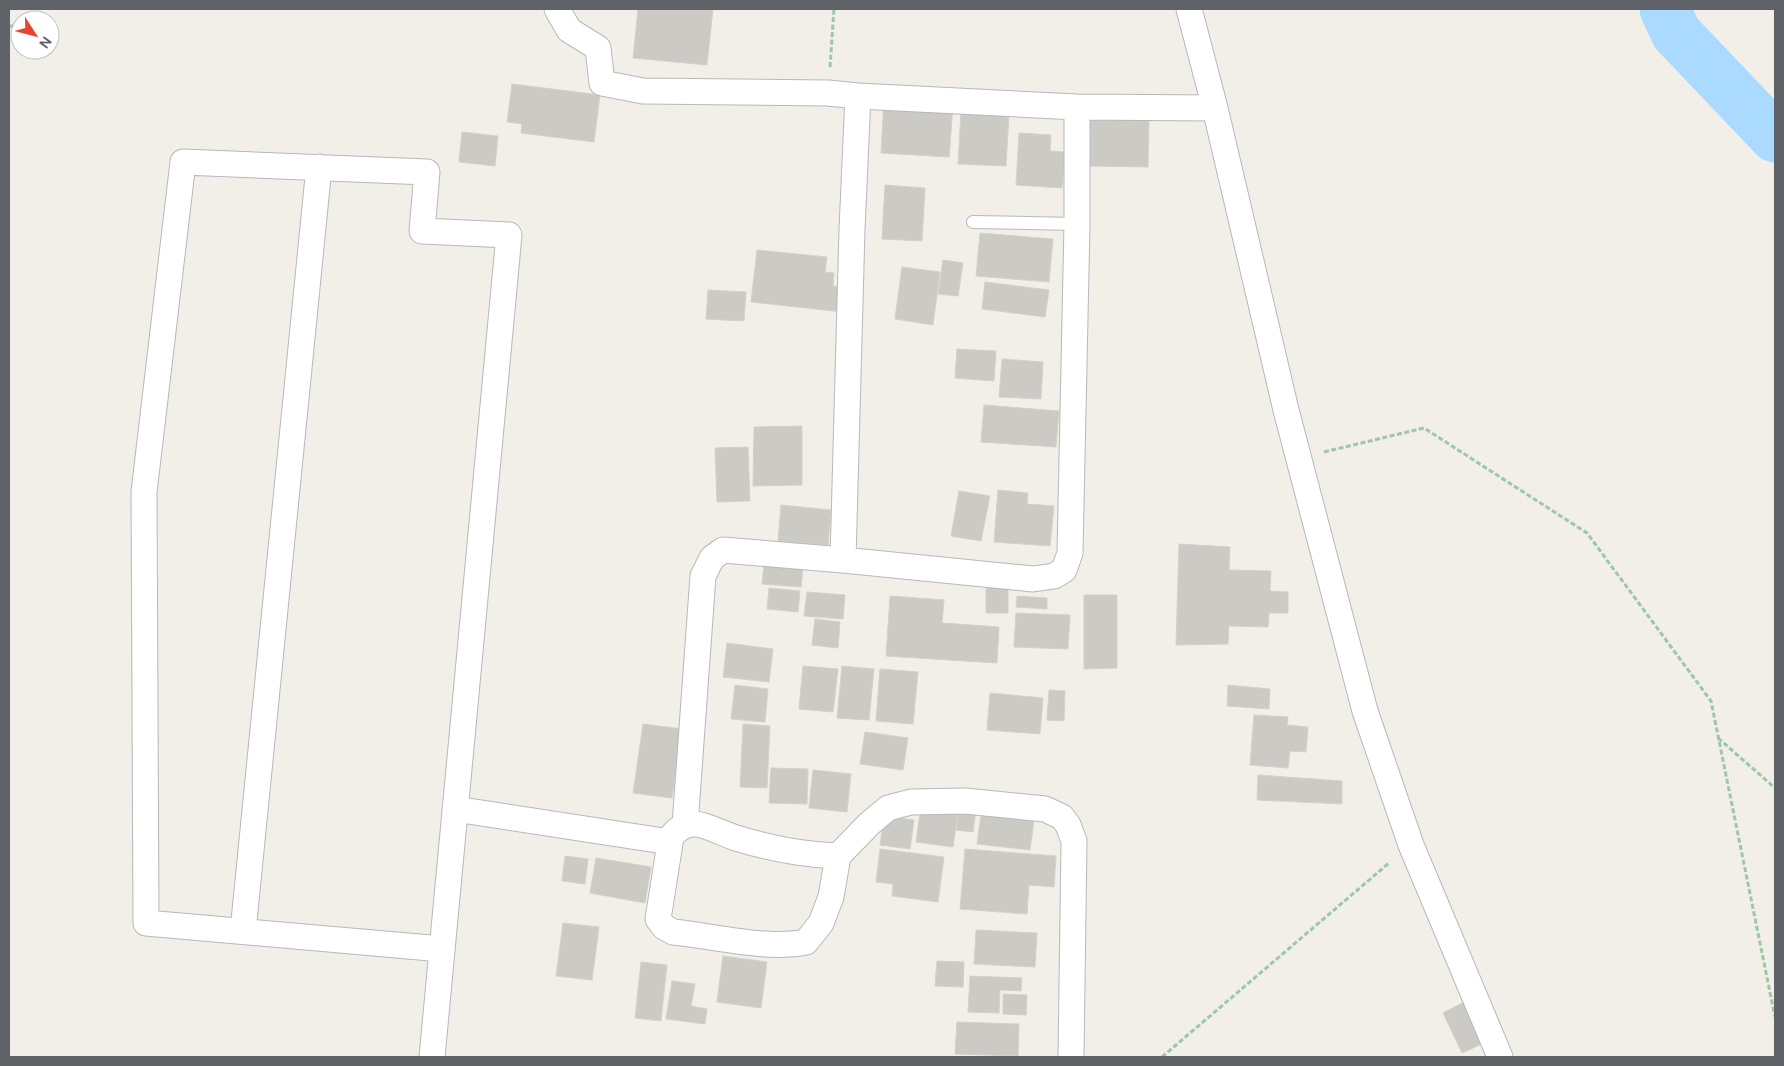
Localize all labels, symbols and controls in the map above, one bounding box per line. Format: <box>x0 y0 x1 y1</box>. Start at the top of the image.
north arrow <box>10 10 60 60</box>
text: N <box>35 33 56 52</box>

